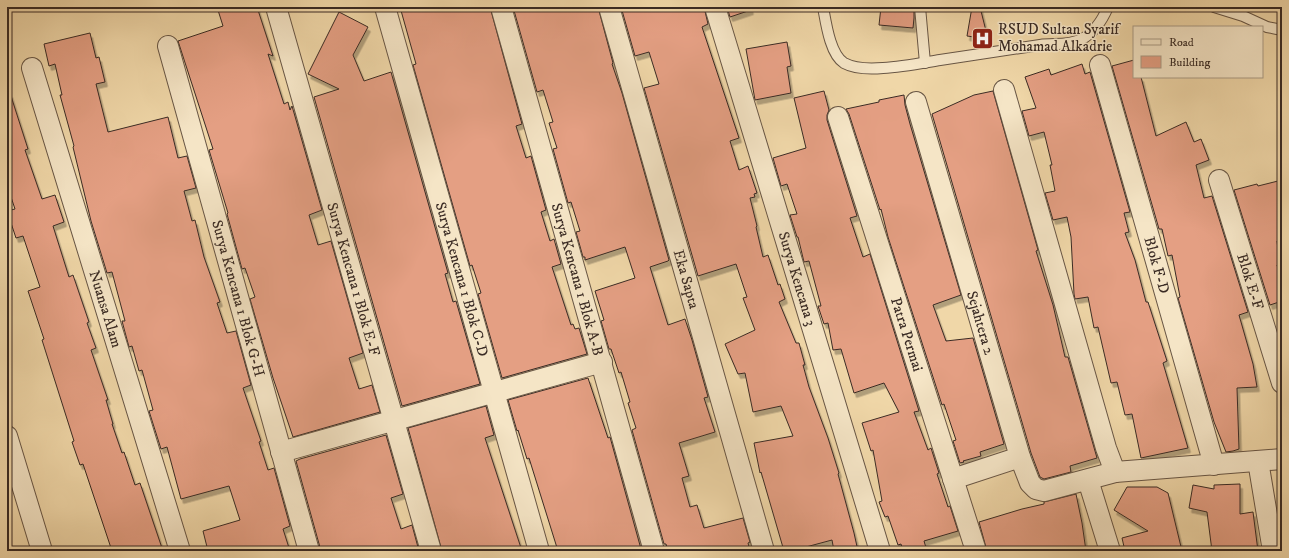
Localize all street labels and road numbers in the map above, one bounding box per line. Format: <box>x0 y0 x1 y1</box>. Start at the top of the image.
street label: Surya Kencana 1 Blok E-F <box>322 200 384 358</box>
street label: Surya Kencana 1 Blok C-D <box>431 200 493 359</box>
street label: Surya Kencana 1 Blok A-B <box>547 201 608 358</box>
street label: Surya Kencana 1 Blok G-H <box>207 218 269 379</box>
street label: Surya Kencana 3 <box>774 229 820 328</box>
street label: Blok F-D <box>1139 235 1174 296</box>
street label: Eka Sapta <box>669 248 704 312</box>
street label: Blok E-F <box>1232 251 1268 312</box>
street label: Nuansa Alam <box>85 268 126 350</box>
street label: Sejahtera 2 <box>962 289 999 358</box>
street label: Patra Permai <box>886 295 927 374</box>

